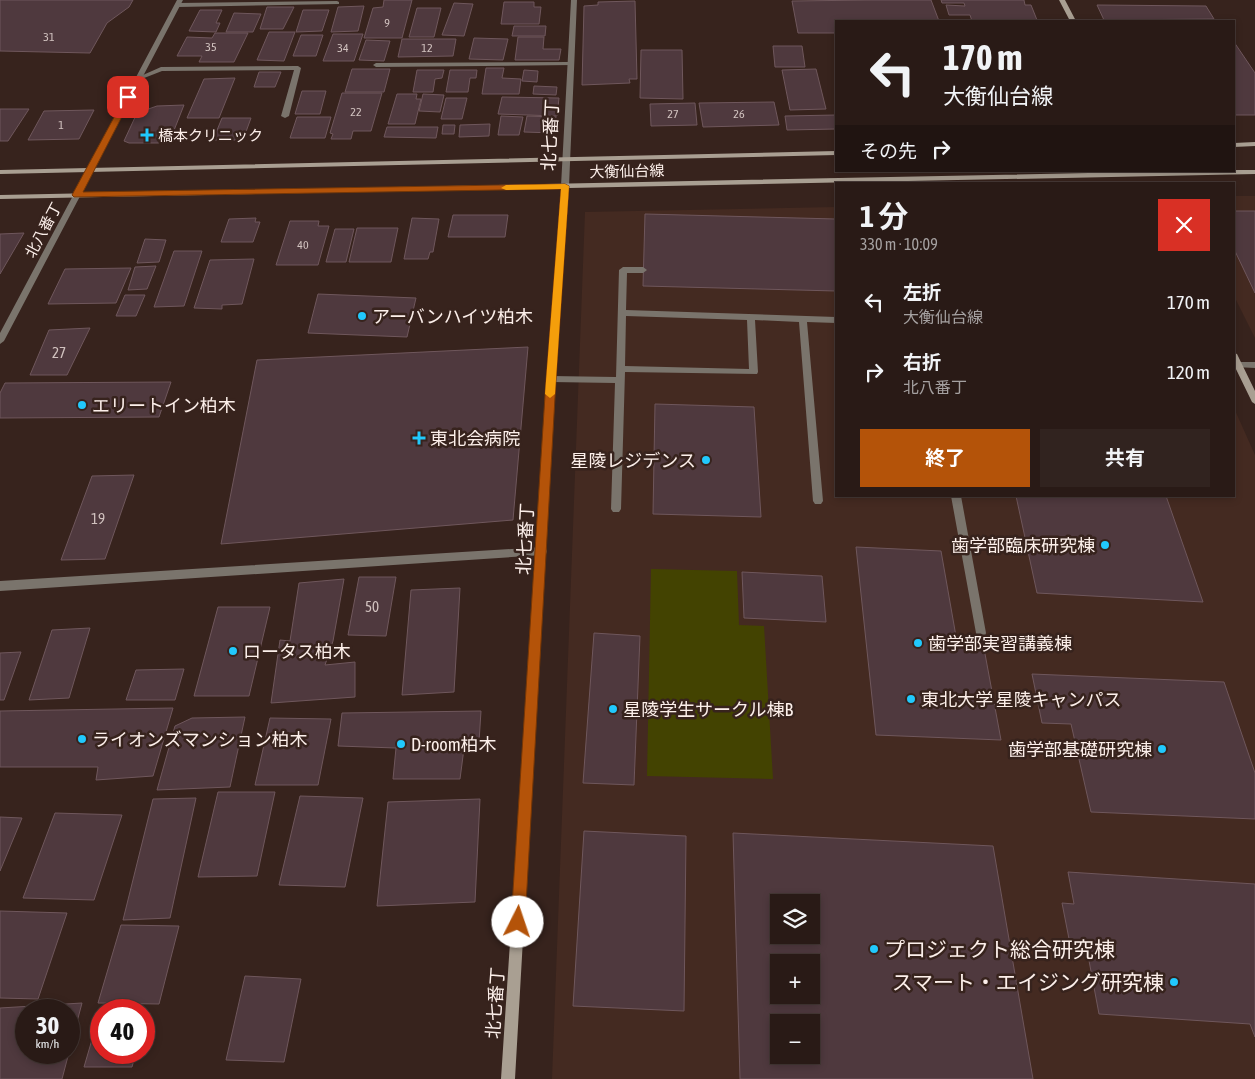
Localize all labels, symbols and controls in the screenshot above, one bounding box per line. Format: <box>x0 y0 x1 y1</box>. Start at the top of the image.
house number: 9 <box>384 16 390 30</box>
house number: 31 <box>43 30 55 44</box>
text: 170 m <box>943 37 1022 77</box>
house number: 35 <box>205 40 217 54</box>
icon: left <box>860 40 925 105</box>
house number: 34 <box>337 41 349 55</box>
house number: 12 <box>421 41 433 55</box>
pin <box>107 76 149 118</box>
icon: arrive <box>114 83 142 111</box>
text: 大衡仙台線 <box>943 83 1053 109</box>
street label: 北七番丁 <box>538 98 562 172</box>
house number: 22 <box>350 105 362 119</box>
house number: 27 <box>667 107 679 121</box>
house number: 26 <box>733 107 745 121</box>
house number: 1 <box>58 118 64 132</box>
place label: 橋本クリニック <box>158 127 263 144</box>
marker: 橋本クリニック <box>140 128 154 142</box>
icon: right <box>927 135 955 163</box>
text: その先 <box>860 140 917 162</box>
street label: 大衡仙台線 <box>589 162 665 180</box>
text: 1 分 <box>860 199 908 233</box>
button: close <box>1158 199 1210 251</box>
street label: 北八番丁 <box>21 200 65 260</box>
text: 330 m · 10:09 <box>860 235 938 253</box>
house number: 40 <box>297 238 309 252</box>
text: 左折 <box>903 281 941 303</box>
icon: left <box>860 288 888 316</box>
text: 170 m <box>1167 291 1210 313</box>
place label: アーバンハイツ柏木 <box>372 306 533 327</box>
text: 大衡仙台線 <box>903 308 983 326</box>
marker: アーバンハイツ柏木 <box>356 310 368 322</box>
house number: 27 <box>52 344 66 361</box>
text: 右折 <box>903 351 941 373</box>
icon: right <box>860 358 888 386</box>
text: 120 m <box>1167 361 1210 383</box>
text: 北八番丁 <box>903 378 967 396</box>
place label: エリートイン柏木 <box>92 395 236 416</box>
marker: エリートイン柏木 <box>76 399 88 411</box>
place label: 東北会病院 <box>430 428 520 449</box>
button: 終了 <box>860 429 1030 487</box>
button: 共有 <box>1040 429 1210 487</box>
marker: 東北会病院 <box>412 431 426 445</box>
place label: 星陵レジデンス <box>570 450 696 471</box>
marker: 星陵レジデンス <box>700 454 712 466</box>
street label: 北七番丁 <box>513 502 537 576</box>
house number: 19 <box>91 510 105 527</box>
place label: 歯学部臨床研究棟 <box>951 535 1095 556</box>
marker: 歯学部臨床研究棟 <box>1099 539 1111 551</box>
house number: 50 <box>365 598 379 615</box>
place label: 歯学部実習講義棟 <box>928 633 1072 654</box>
marker: 歯学部実習講義棟 <box>912 637 924 649</box>
place label: ロータス柏木 <box>243 641 351 662</box>
marker: ロータス柏木 <box>227 645 239 657</box>
place label: 東北大学 星陵キャンパス <box>921 689 1121 710</box>
marker: 東北大学 星陵キャンパス <box>905 693 917 705</box>
place label: 星陵学生サークル棟B <box>623 699 793 720</box>
marker: 星陵学生サークル棟B <box>607 703 619 715</box>
place label: ライオンズマンション柏木 <box>92 729 308 750</box>
marker: ライオンズマンション柏木 <box>76 733 88 745</box>
place label: D-room柏木 <box>411 734 497 755</box>
marker: D-room柏木 <box>395 738 407 750</box>
place label: 歯学部基礎研究棟 <box>1008 739 1152 760</box>
marker: 歯学部基礎研究棟 <box>1156 743 1168 755</box>
map controls <box>770 894 820 1064</box>
button: layers <box>770 894 820 944</box>
position arrow <box>491 895 543 947</box>
place label: プロジェクト総合研究棟 <box>884 937 1115 961</box>
marker: プロジェクト総合研究棟 <box>868 943 880 955</box>
button: + <box>770 954 820 1004</box>
street label: 北七番丁 <box>482 966 508 1040</box>
place label: スマート・エイジング研究棟 <box>892 970 1164 994</box>
marker: スマート・エイジング研究棟 <box>1168 976 1180 988</box>
speed limit sign: 40 <box>90 999 155 1064</box>
text: 30 <box>36 1011 59 1039</box>
button: − <box>770 1014 820 1064</box>
text: km/h <box>36 1037 59 1051</box>

